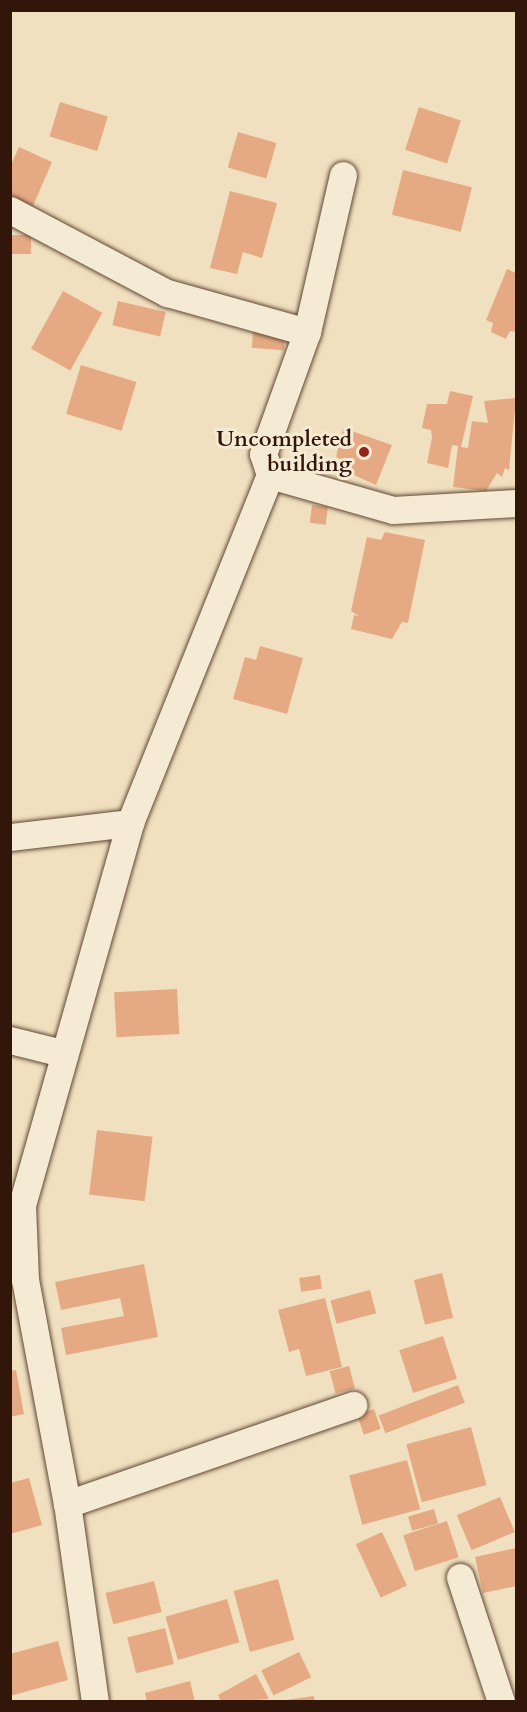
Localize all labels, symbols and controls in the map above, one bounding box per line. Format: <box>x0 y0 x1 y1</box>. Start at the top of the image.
place label: Uncompleted building <box>216 426 352 478</box>
marker: Uncompleted building <box>357 445 371 459</box>

